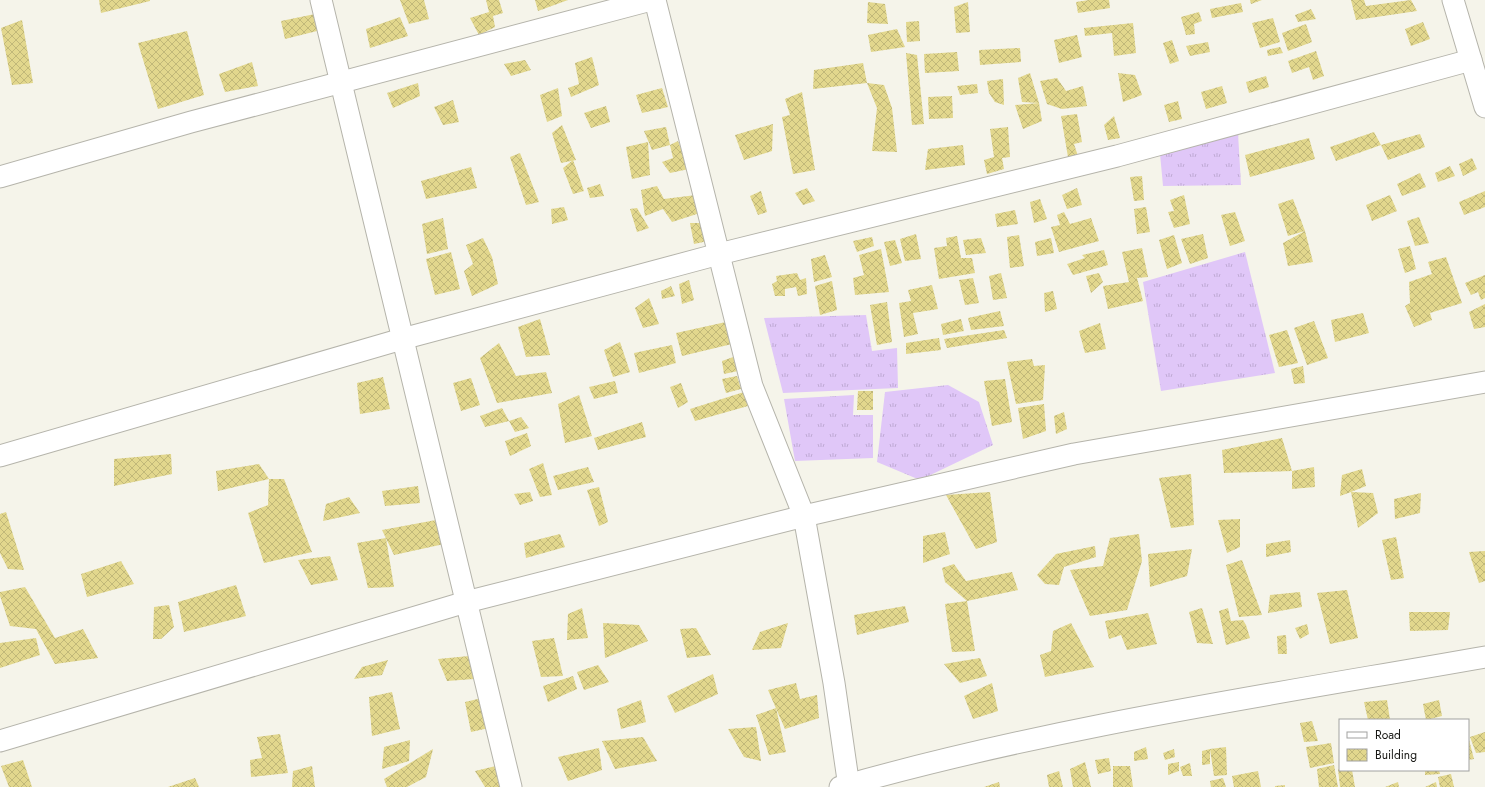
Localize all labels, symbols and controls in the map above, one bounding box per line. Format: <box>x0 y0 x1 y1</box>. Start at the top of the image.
legend <box>1339 719 1469 771</box>
text: Road <box>1375 726 1401 744</box>
text: Building <box>1375 746 1417 764</box>

